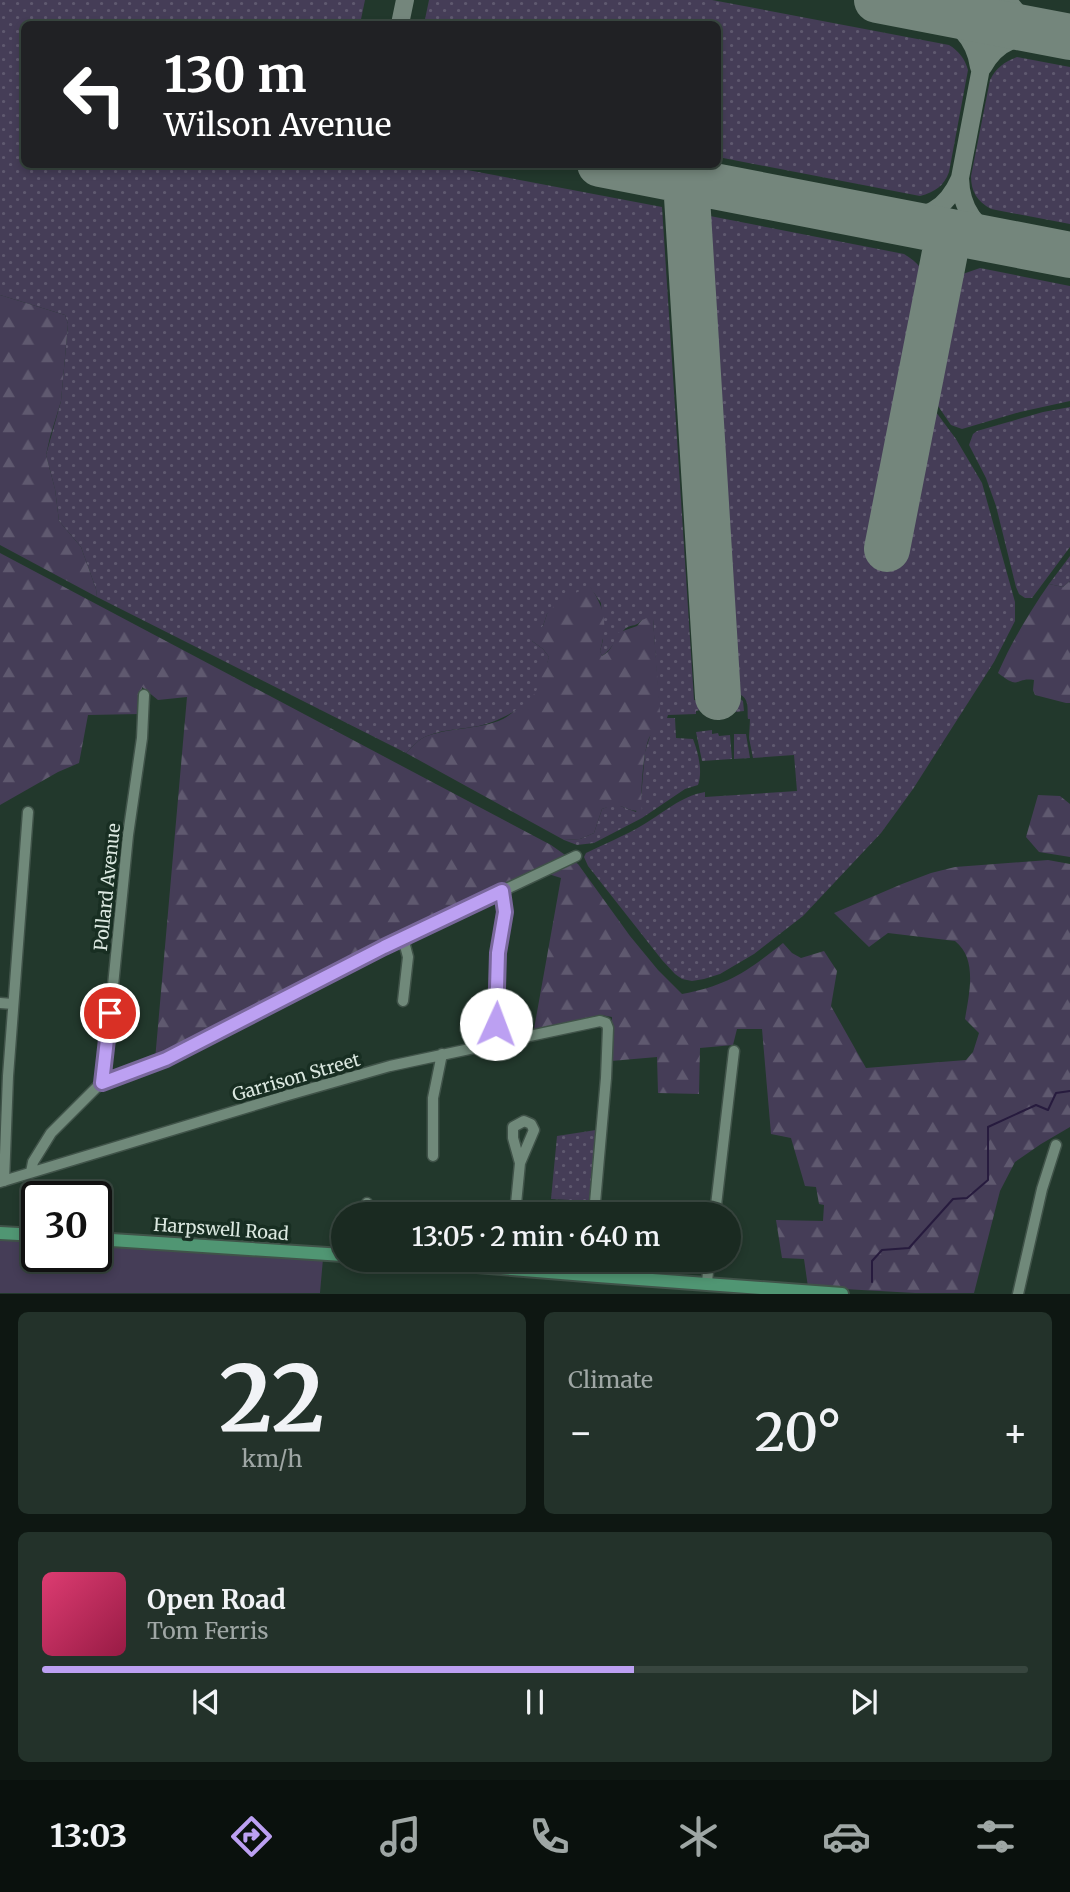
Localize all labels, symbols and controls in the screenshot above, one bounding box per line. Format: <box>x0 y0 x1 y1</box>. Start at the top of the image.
text: 130 m <box>164 44 307 105</box>
icon: left <box>49 49 140 140</box>
text: Wilson Avenue <box>164 105 391 145</box>
street label: Pollard Avenue <box>89 822 125 952</box>
pin <box>80 983 140 1043</box>
position arrow <box>459 987 533 1061</box>
icon: arrive <box>91 994 129 1032</box>
street label: Garrison Street <box>229 1048 363 1106</box>
speed limit sign: 30 <box>21 1181 112 1272</box>
street label: Harpswell Road <box>153 1213 290 1245</box>
text: 13:05 · 2 min · 640 m <box>412 1220 660 1253</box>
text: 22 <box>219 1341 325 1456</box>
text: Climate <box>568 1365 653 1394</box>
text: 20° <box>755 1400 841 1465</box>
text: − <box>568 1409 593 1456</box>
text: + <box>1003 1409 1028 1456</box>
text: km/h <box>242 1444 302 1473</box>
text: Open Road <box>147 1583 286 1616</box>
text: Tom Ferris <box>147 1616 269 1645</box>
icon: previous <box>187 1683 225 1721</box>
icon: pause <box>516 1683 554 1721</box>
icon: next <box>845 1683 883 1721</box>
icon: directions <box>227 1812 276 1861</box>
icon: music <box>376 1812 425 1861</box>
icon: phone <box>525 1812 574 1861</box>
icon: climate <box>674 1812 723 1861</box>
icon: car <box>822 1812 871 1861</box>
icon: filters <box>971 1812 1020 1861</box>
text: 13:03 <box>50 1816 127 1856</box>

